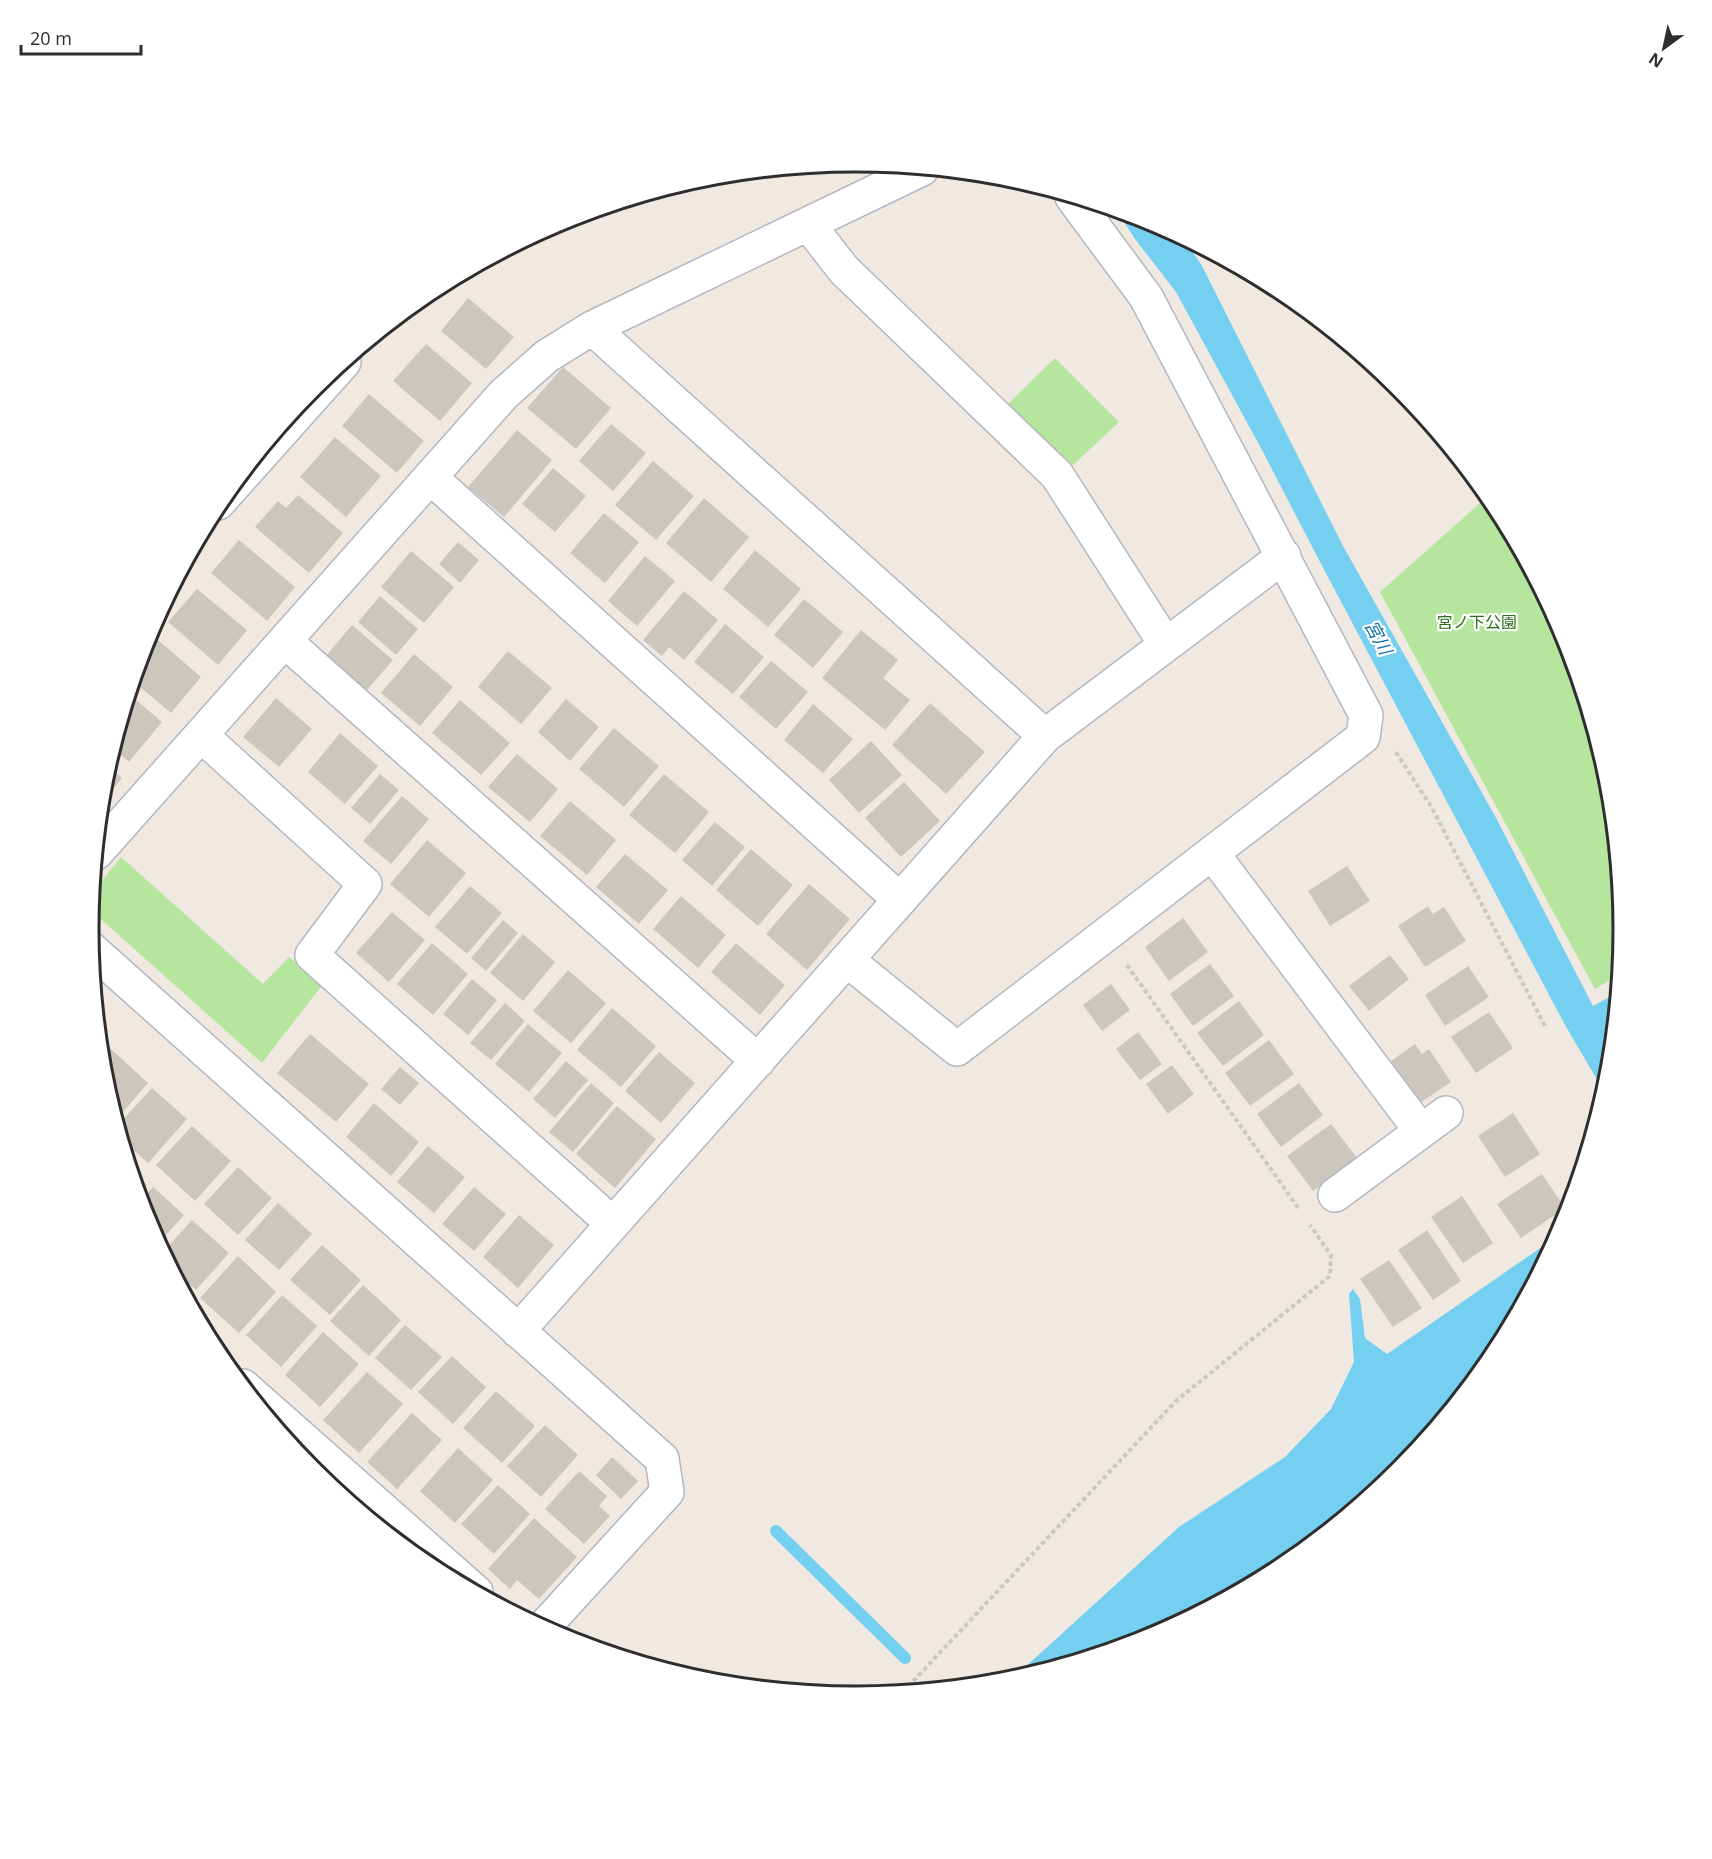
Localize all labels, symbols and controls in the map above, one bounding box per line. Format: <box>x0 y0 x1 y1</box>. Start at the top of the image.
scale bar <box>21 18 141 56</box>
north arrow <box>1634 18 1694 78</box>
text: 20 m <box>30 26 72 50</box>
text: N <box>1644 48 1667 73</box>
park label: 宮ノ下公園 <box>1437 611 1517 633</box>
water label: 宮川 <box>1360 615 1399 660</box>

